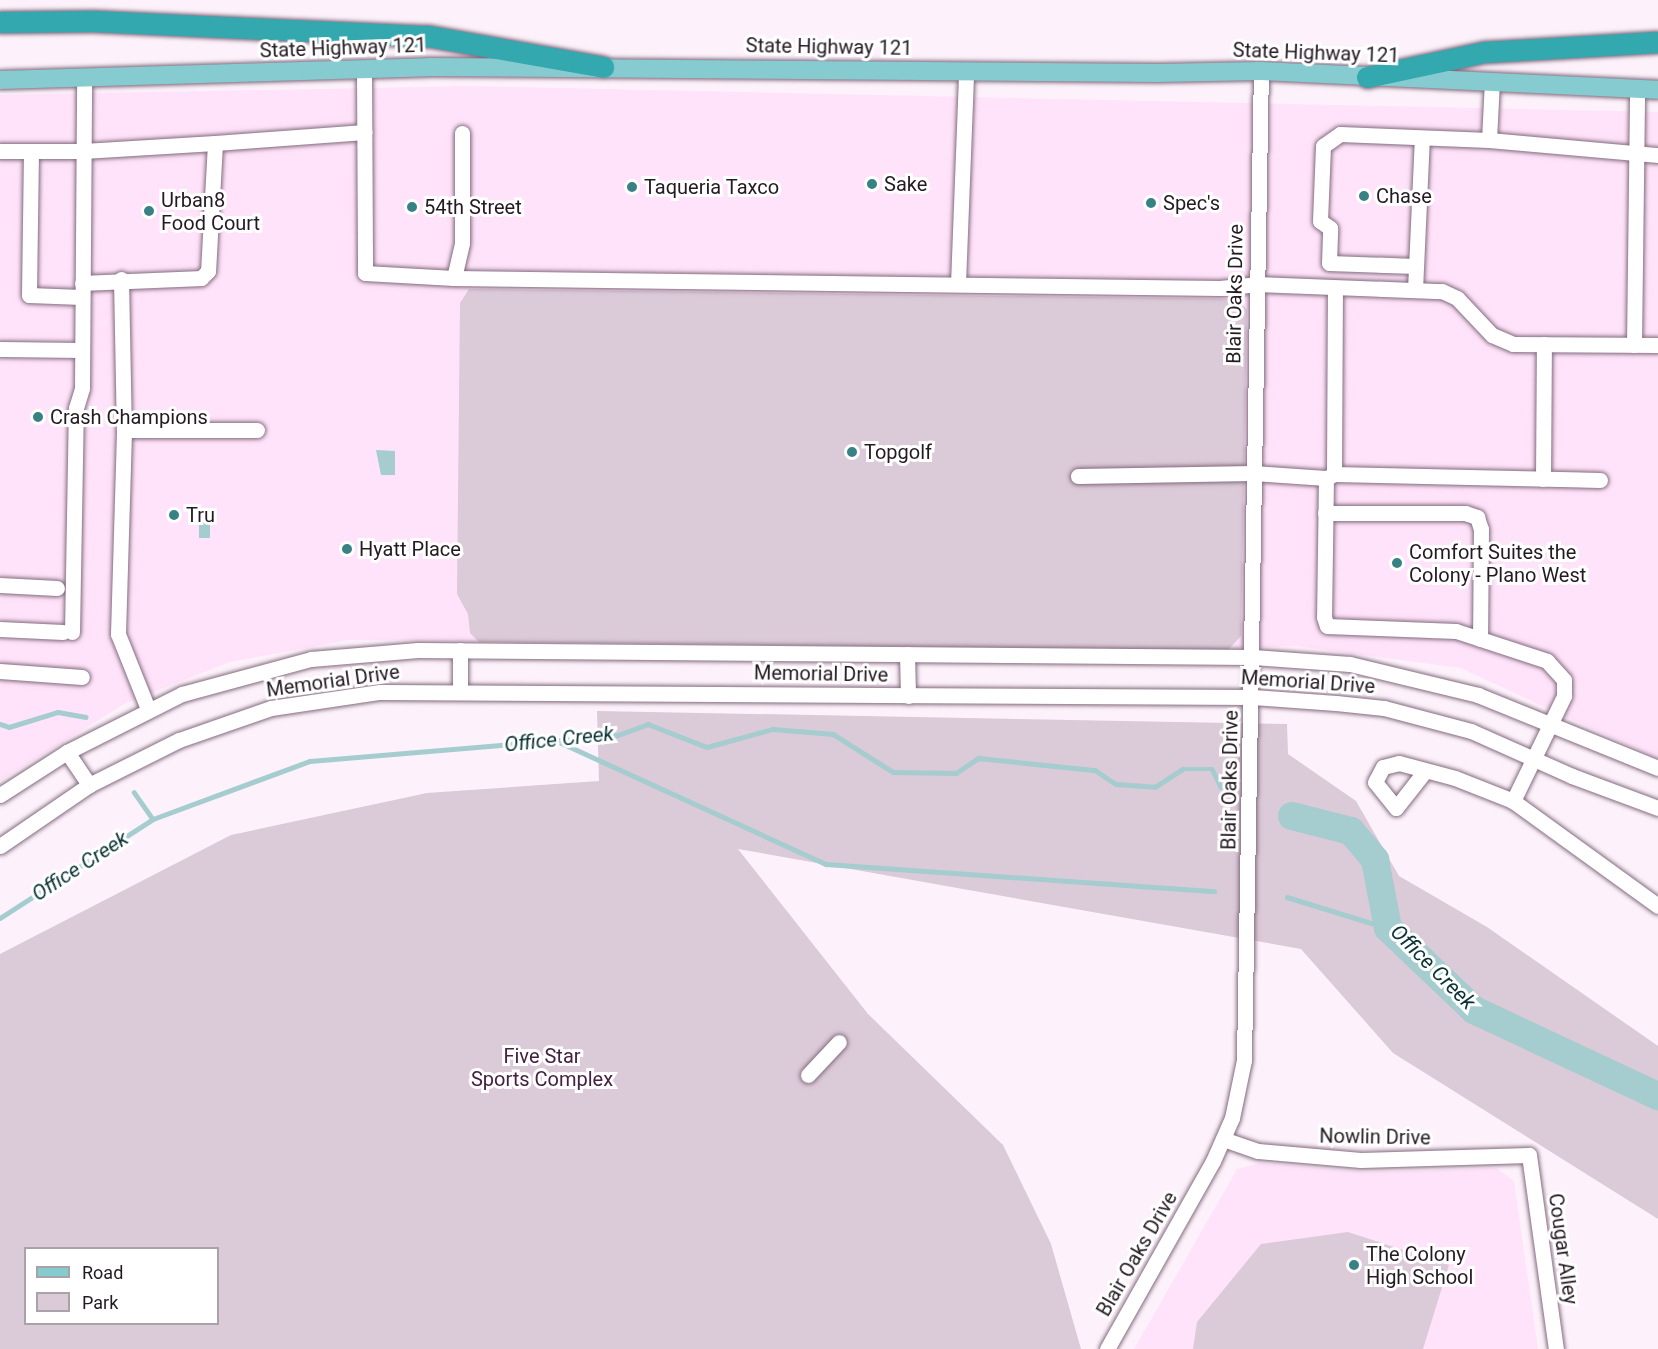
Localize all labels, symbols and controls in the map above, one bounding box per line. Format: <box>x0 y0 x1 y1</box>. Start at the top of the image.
street label: State Highway 121 <box>259 33 427 63</box>
street label: State Highway 121 <box>745 34 913 60</box>
street label: State Highway 121 <box>1232 38 1400 68</box>
place label: Sake <box>884 172 927 196</box>
place label: Taqueria Taxco <box>644 175 779 199</box>
marker: Sake <box>865 177 879 191</box>
marker: Taqueria Taxco <box>625 180 639 194</box>
place label: Chase <box>1376 184 1432 208</box>
place label: Urban8 Food Court <box>161 188 260 235</box>
marker: Chase <box>1357 189 1371 203</box>
place label: Spec's <box>1163 191 1220 215</box>
place label: 54th Street <box>424 195 522 219</box>
marker: Spec's <box>1144 196 1158 210</box>
marker: 54th Street <box>405 200 419 214</box>
marker: Urban8 Food Court <box>142 204 156 218</box>
street label: Blair Oaks Drive <box>1222 224 1248 364</box>
place label: Crash Champions <box>50 405 208 429</box>
marker: Crash Champions <box>31 410 45 424</box>
place label: Topgolf <box>864 440 932 464</box>
marker: Topgolf <box>845 445 859 459</box>
place label: Tru <box>186 503 215 527</box>
marker: Tru <box>167 508 181 522</box>
place label: Hyatt Place <box>359 537 461 561</box>
place label: Comfort Suites the Colony - Plano West <box>1409 540 1586 587</box>
marker: Hyatt Place <box>340 542 354 556</box>
marker: Comfort Suites the Colony - Plano West <box>1390 556 1404 570</box>
street label: Memorial Drive <box>265 660 401 702</box>
street label: Memorial Drive <box>754 661 888 687</box>
street label: Memorial Drive <box>1240 665 1376 699</box>
street label: Blair Oaks Drive <box>1217 710 1243 850</box>
water label: Office Creek <box>503 721 615 757</box>
water label: Office Creek <box>27 826 133 906</box>
water label: Office Creek <box>1385 919 1481 1015</box>
park label: Five Star Sports Complex <box>471 1044 613 1091</box>
street label: Nowlin Drive <box>1319 1124 1431 1150</box>
street label: Blair Oaks Drive <box>1092 1187 1182 1321</box>
street label: Cougar Alley <box>1543 1192 1583 1306</box>
place label: The Colony High School <box>1366 1242 1473 1289</box>
legend <box>24 1247 219 1325</box>
marker: The Colony High School <box>1347 1258 1361 1272</box>
text: Road <box>82 1262 123 1283</box>
text: Park <box>82 1292 118 1313</box>

